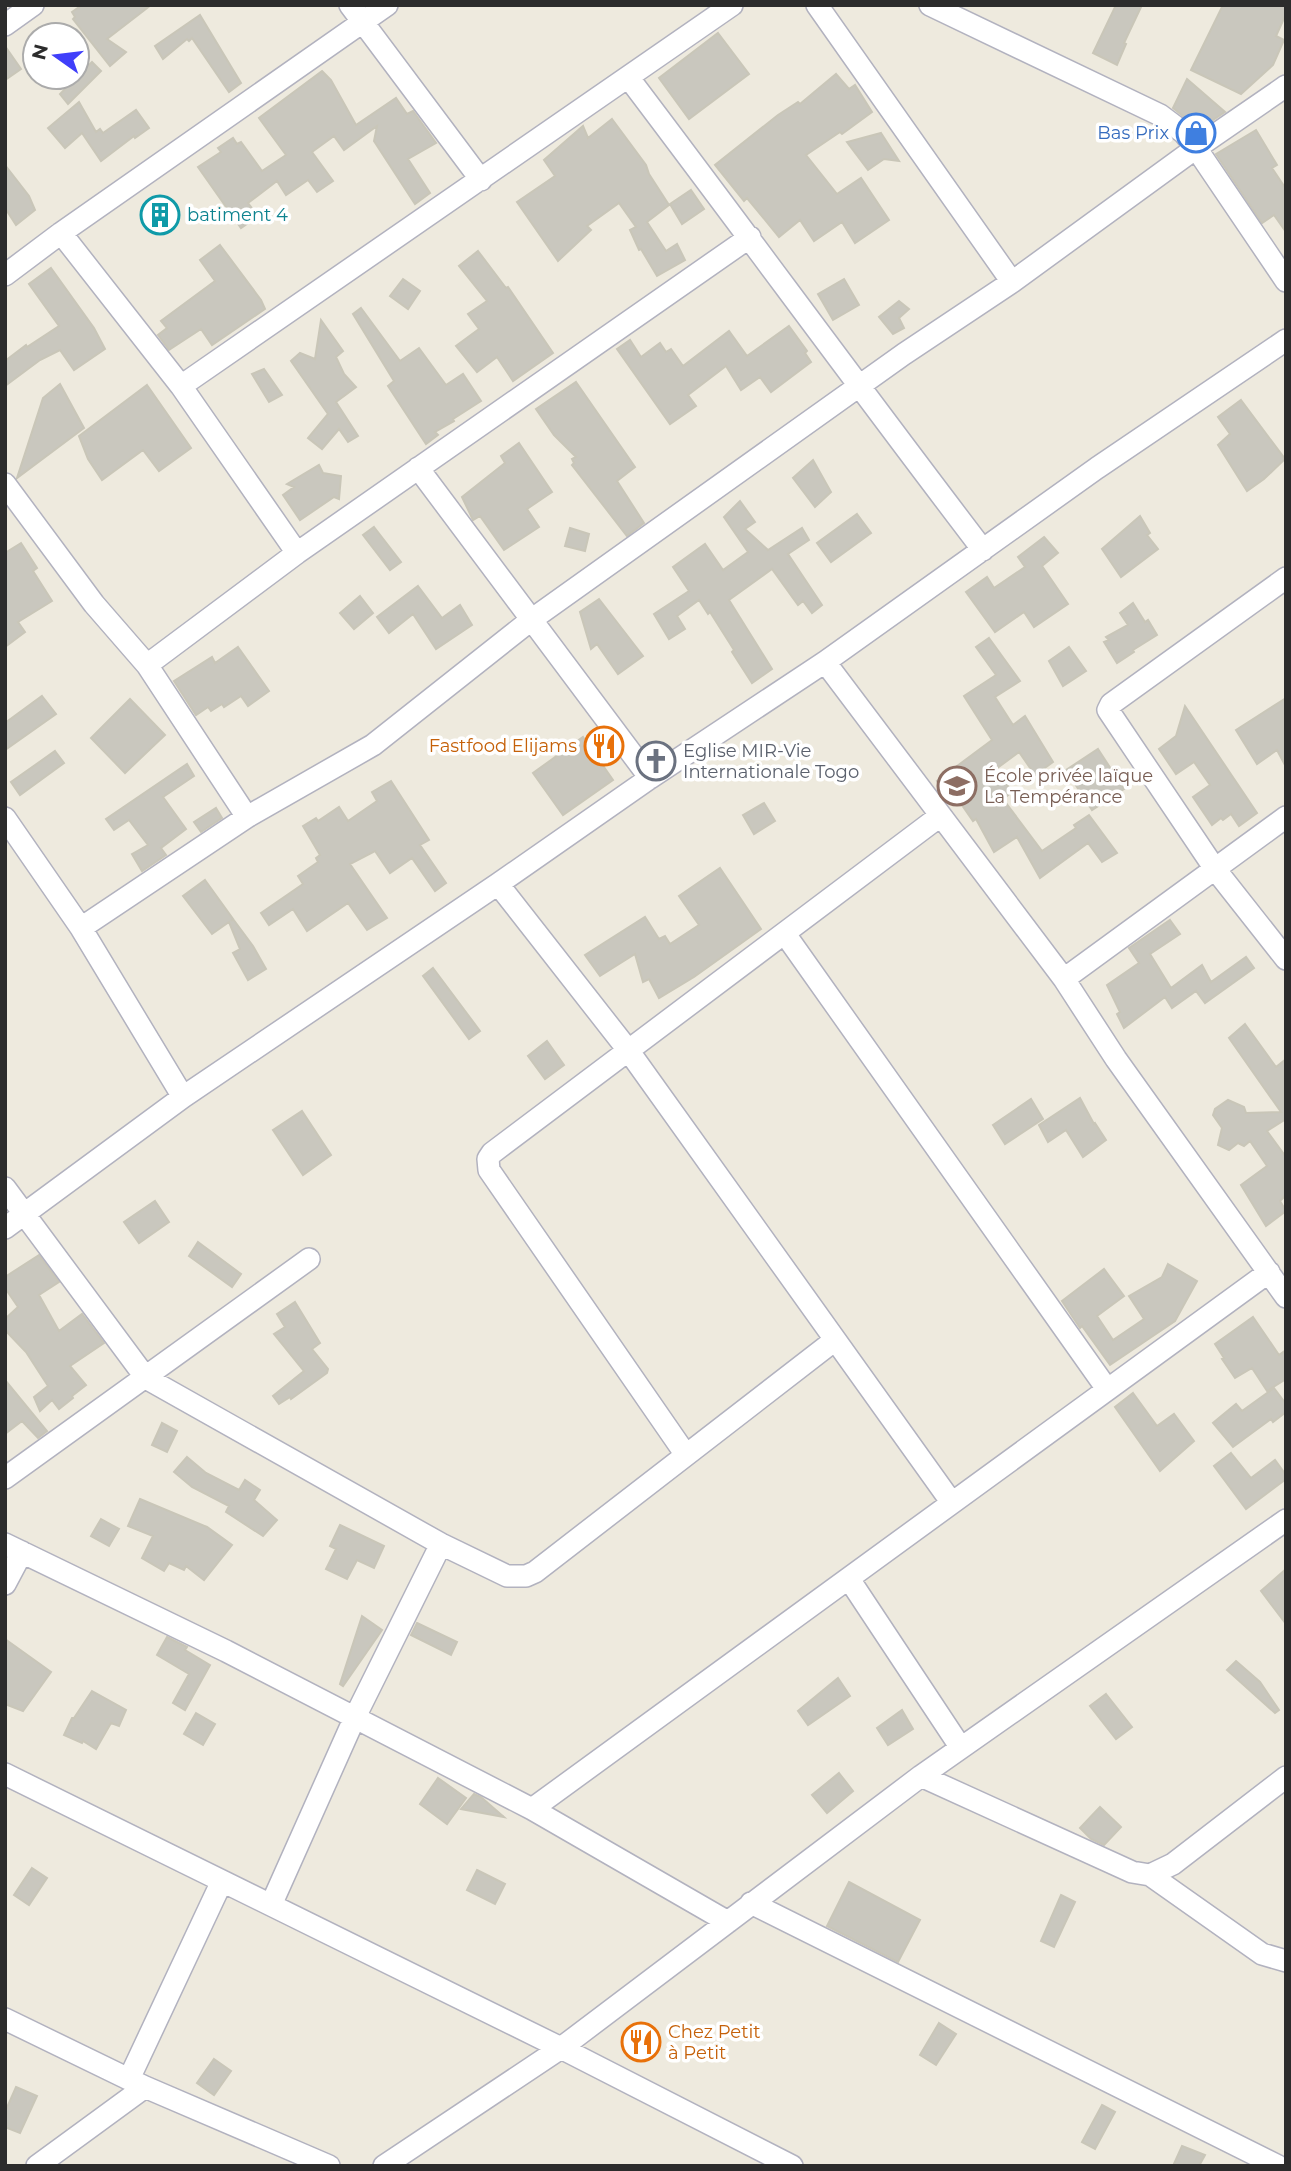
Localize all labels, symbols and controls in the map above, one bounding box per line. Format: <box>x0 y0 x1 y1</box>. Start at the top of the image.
north arrow <box>21 21 91 91</box>
text: N <box>27 42 53 62</box>
shop icon: Bas Prix <box>1175 112 1217 154</box>
place label: Bas Prix <box>1097 122 1169 144</box>
building icon: batiment 4 <box>139 194 181 236</box>
place label: batiment 4 <box>187 204 288 226</box>
restaurant icon: Fastfood Elijams <box>583 725 625 767</box>
place label: Fastfood Elijams <box>429 735 577 757</box>
church icon: Eglise MIR-Vie Internationale Togo <box>635 740 677 782</box>
place label: Eglise MIR-Vie Internationale Togo <box>683 740 859 783</box>
school or university icon: École privée laïque La Tempérance <box>936 765 978 807</box>
place label: École privée laïque La Tempérance <box>984 765 1153 808</box>
restaurant icon: Chez Petit à Petit <box>620 2021 662 2063</box>
place label: Chez Petit à Petit <box>668 2021 761 2064</box>

